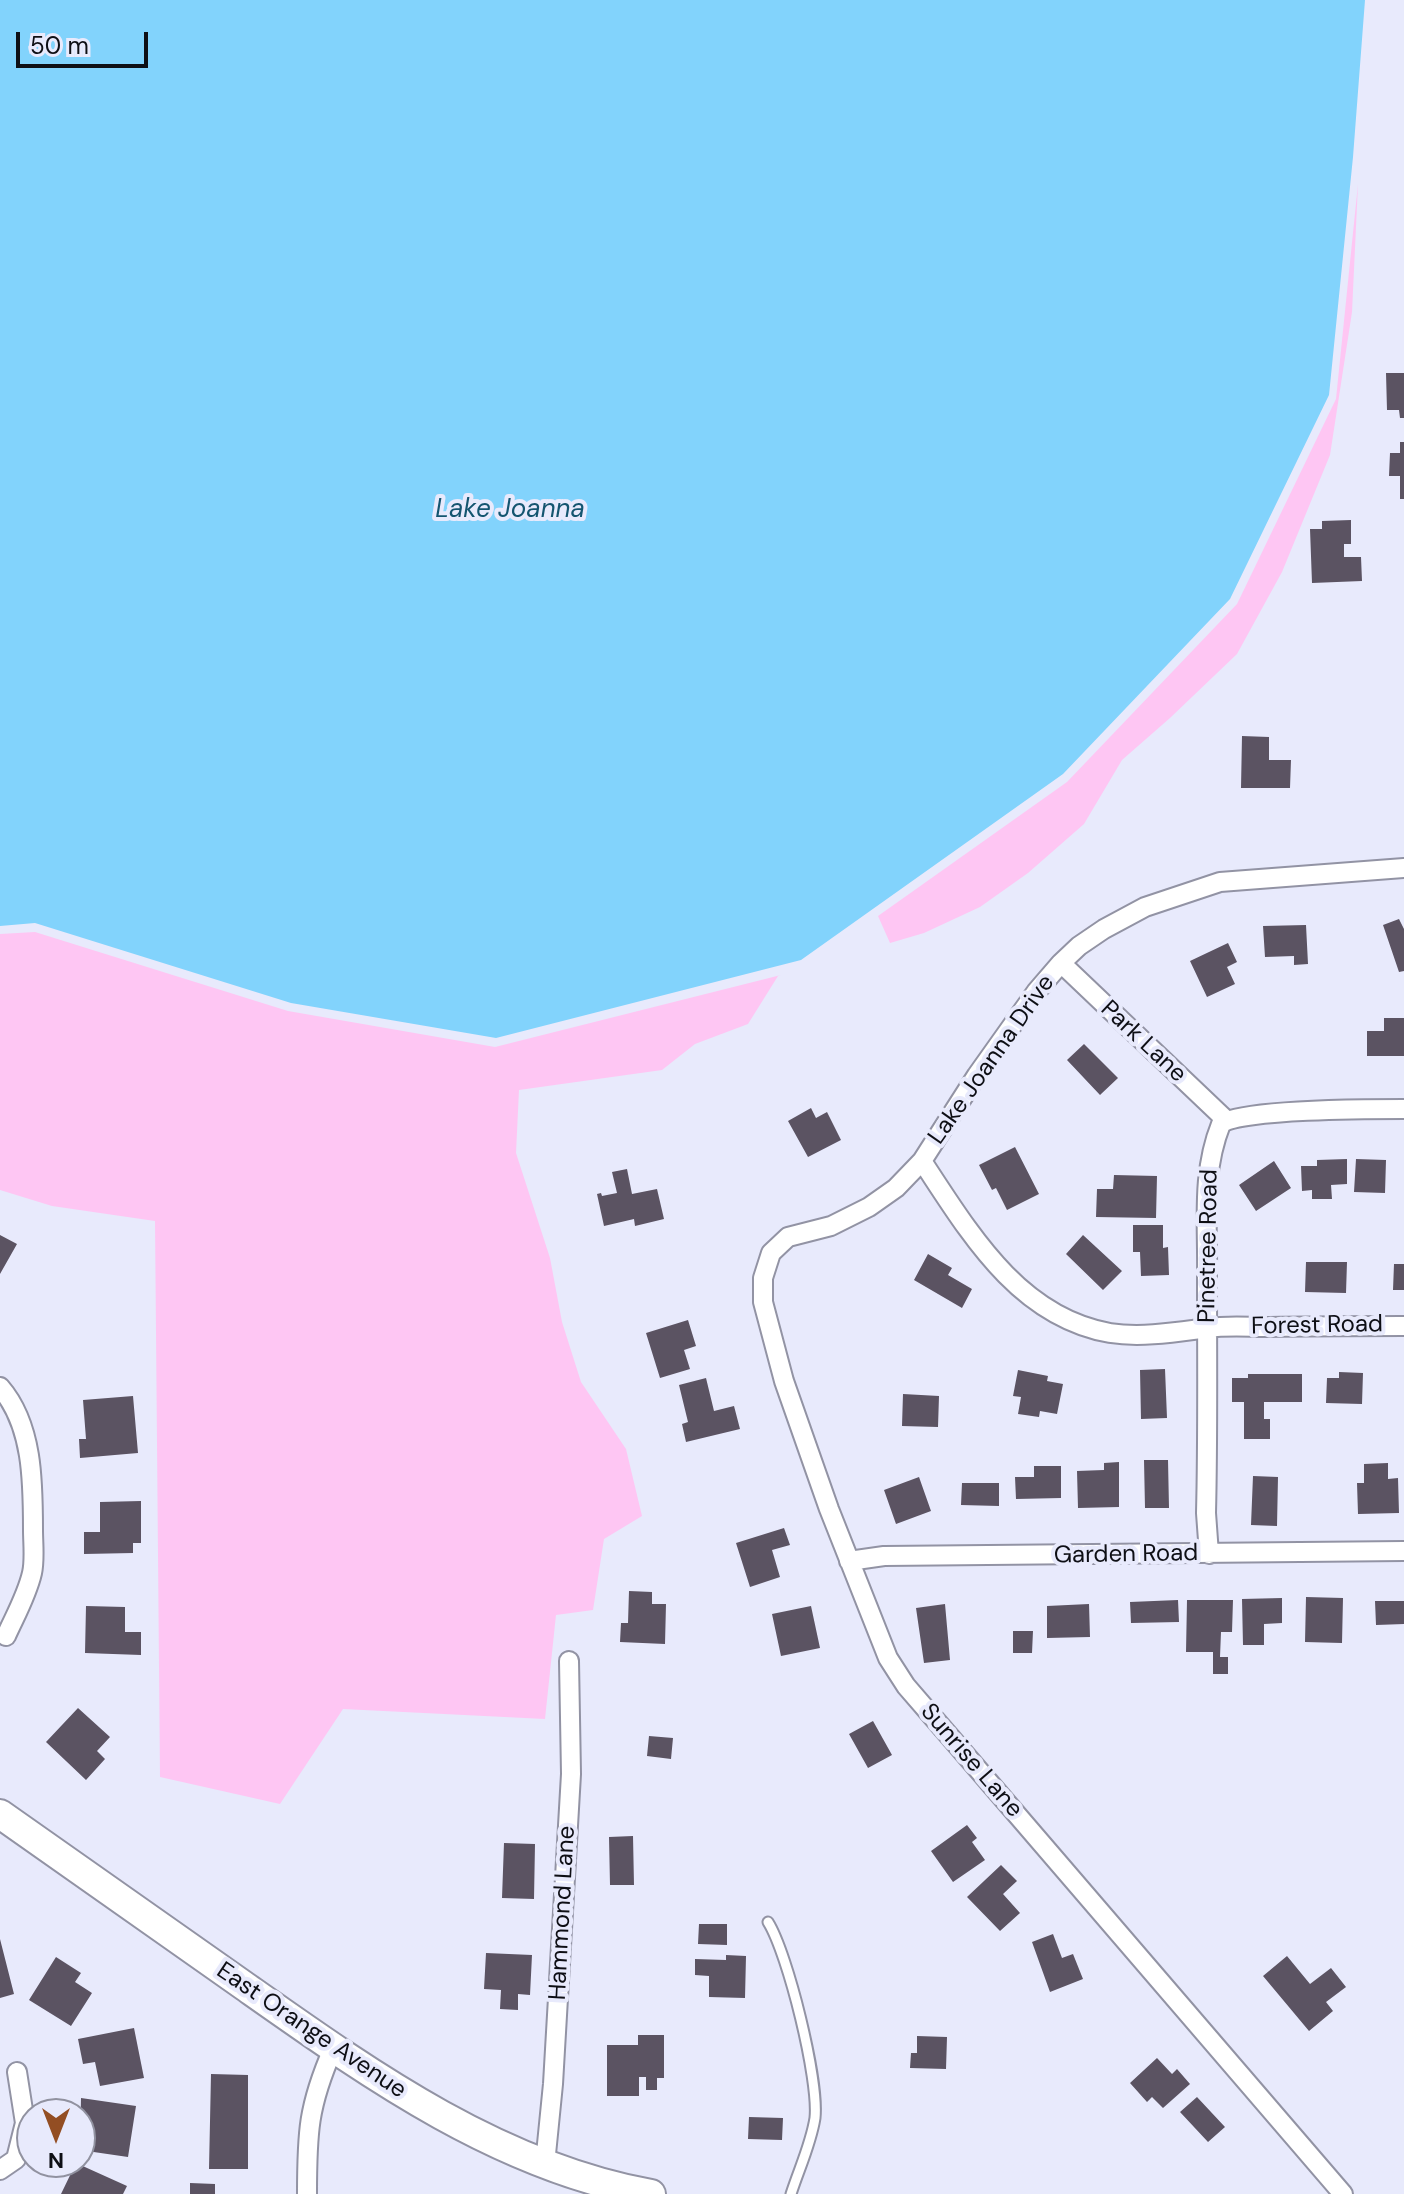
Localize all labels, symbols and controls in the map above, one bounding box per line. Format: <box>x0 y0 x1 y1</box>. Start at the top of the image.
scale bar <box>20 16 152 66</box>
text: 50 m <box>30 30 89 61</box>
water label: Lake Joanna <box>435 494 585 526</box>
street label: Lake Joanna Drive <box>923 970 1061 1150</box>
street label: Park Lane <box>1094 995 1192 1089</box>
street label: Pinetree Road <box>1193 1169 1225 1323</box>
street label: Forest Road <box>1251 1310 1383 1342</box>
street label: Garden Road <box>1054 1539 1198 1571</box>
street label: Sunrise Lane <box>914 1698 1028 1824</box>
street label: Hammond Lane <box>544 1825 582 2001</box>
street label: East Orange Avenue <box>211 1957 411 2105</box>
north arrow <box>16 2098 96 2178</box>
text: N <box>48 2146 64 2175</box>

